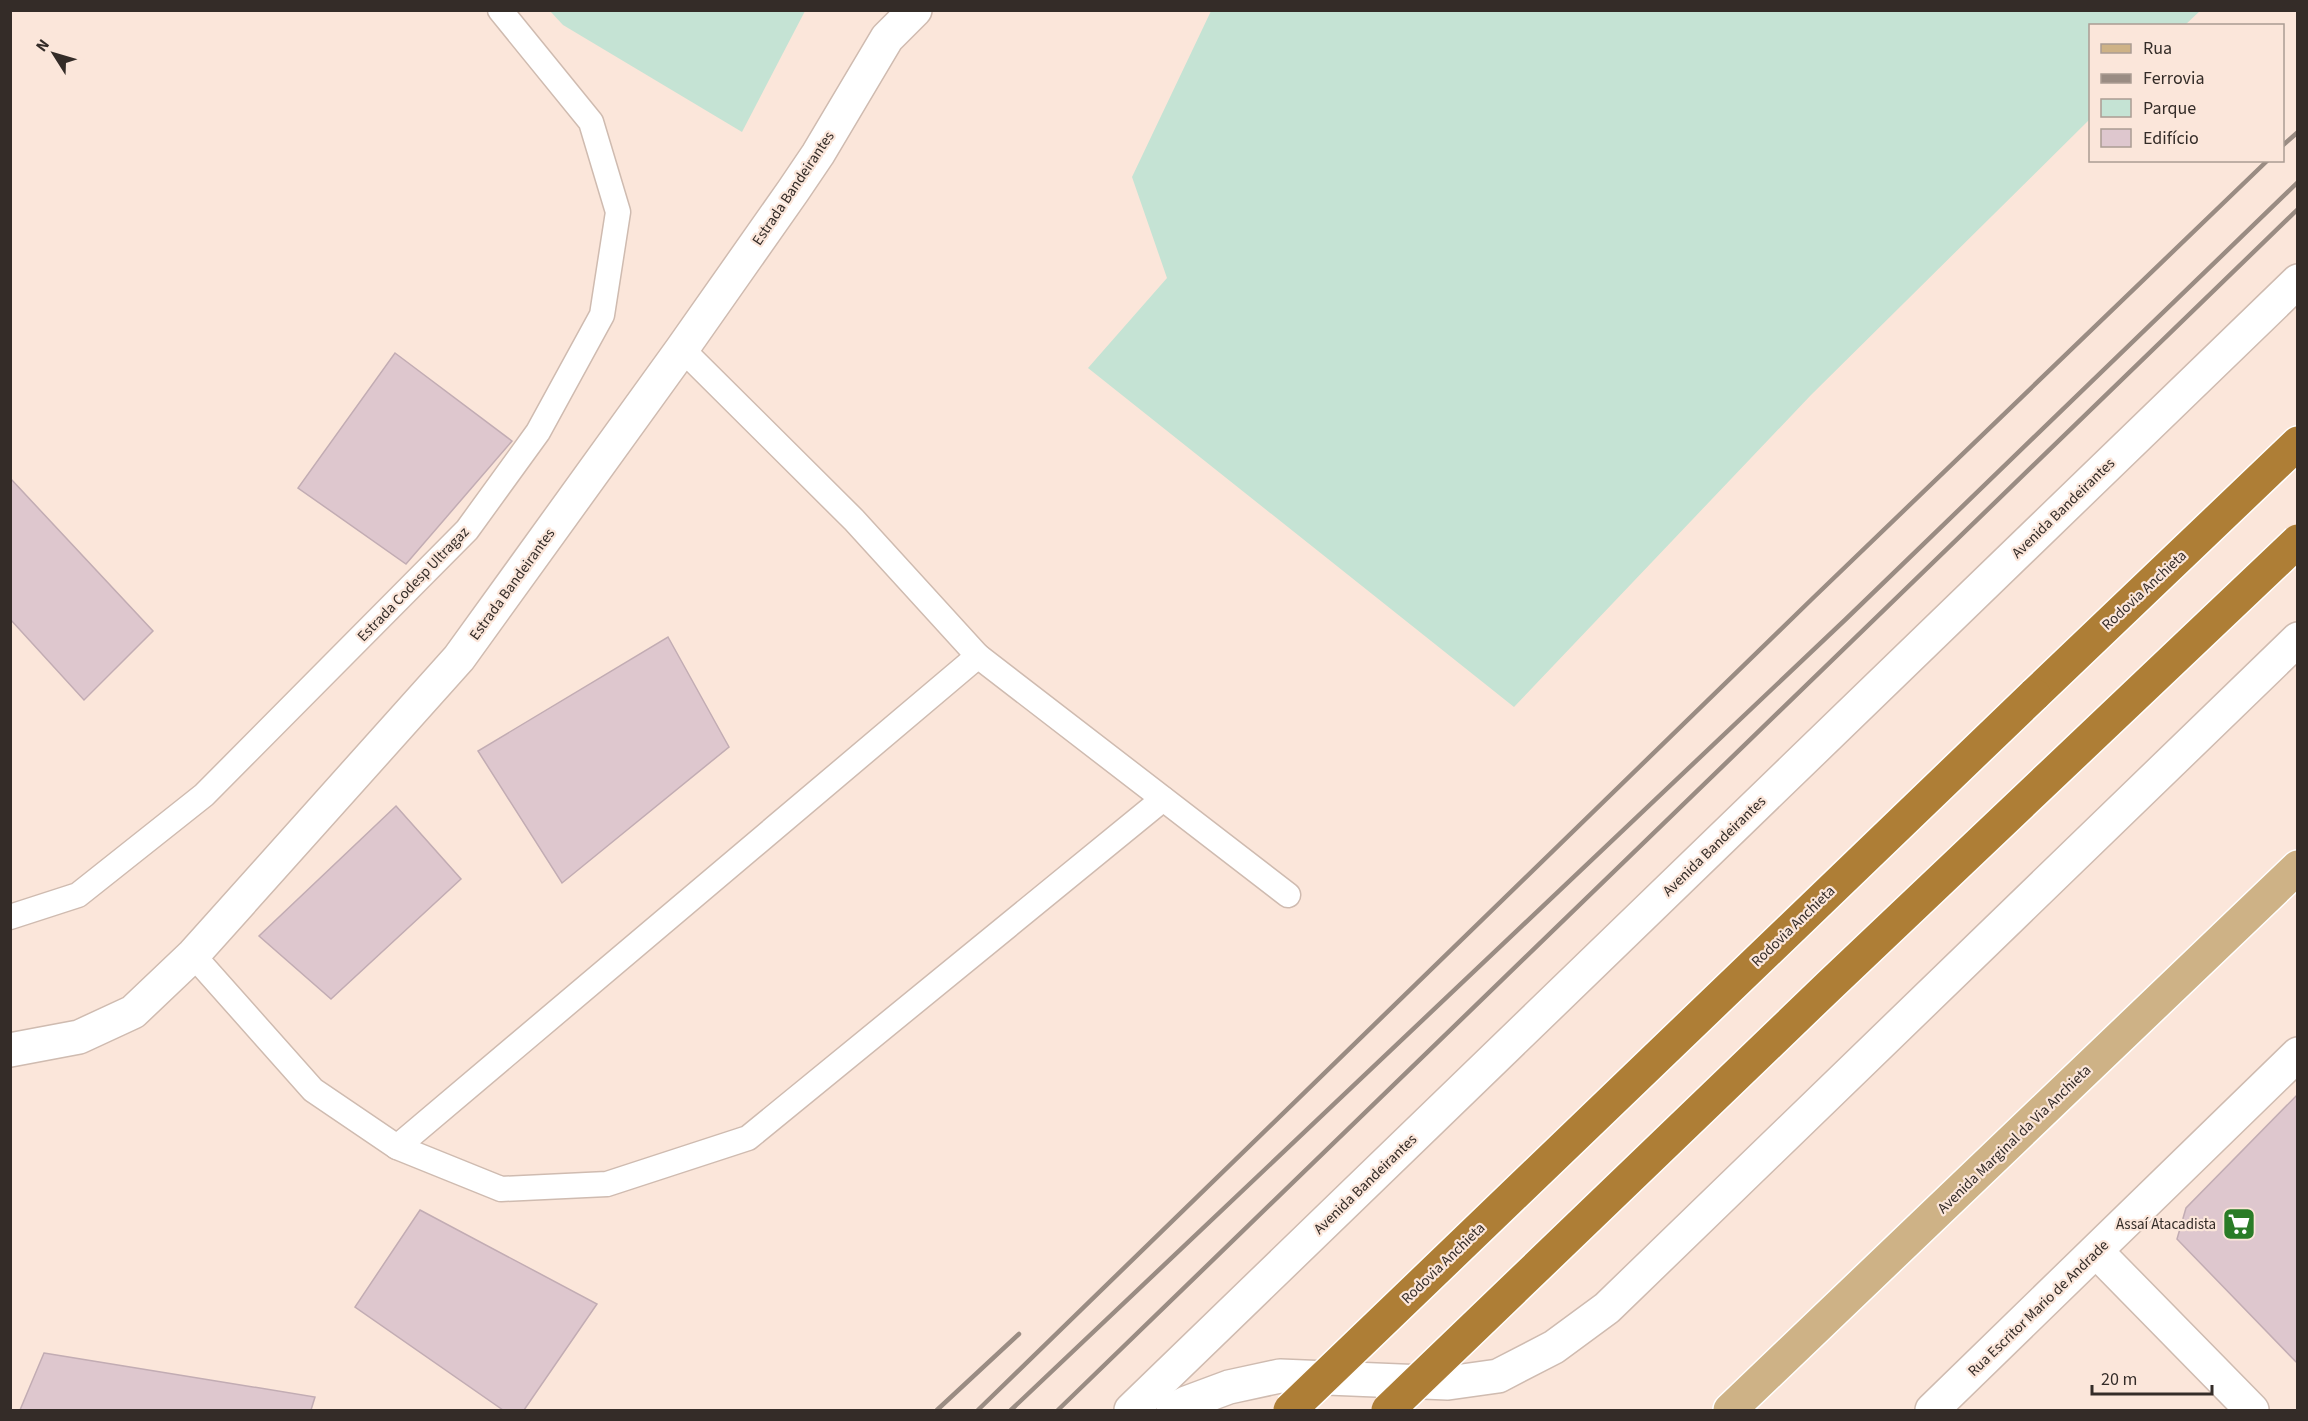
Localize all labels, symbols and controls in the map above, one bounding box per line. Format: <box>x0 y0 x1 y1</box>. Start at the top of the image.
north arrow <box>24 24 84 84</box>
legend <box>2089 24 2284 162</box>
text: N <box>31 35 55 56</box>
text: Rua <box>2143 36 2172 61</box>
text: Ferrovia <box>2143 66 2204 91</box>
text: Parque <box>2143 96 2196 121</box>
text: Edifício <box>2143 126 2199 151</box>
street label: Estrada Bandeirantes <box>747 127 839 249</box>
street label: Avenida Bandeirantes <box>2007 453 2120 563</box>
street label: Estrada Codesp Ultragaz <box>353 522 474 647</box>
street label: Estrada Bandeirantes <box>465 524 560 644</box>
street label: Rodovia Anchieta <box>2097 546 2191 635</box>
street label: Avenida Bandeirantes <box>1658 791 1771 901</box>
street label: Rodovia Anchieta <box>1747 881 1840 972</box>
street label: Avenida Marginal da Via Anchieta <box>1933 1060 2096 1218</box>
street label: Avenida Bandeirantes <box>1309 1129 1422 1239</box>
supermarket icon: Assaí Atacadista <box>2221 1206 2257 1242</box>
place label: Assaí Atacadista <box>2116 1214 2216 1235</box>
street label: Rodovia Anchieta <box>1397 1218 1490 1309</box>
street label: Rua Escritor Mario de Andrade <box>1963 1235 2113 1381</box>
scale bar <box>2092 1358 2212 1396</box>
text: 20 m <box>2101 1367 2137 1392</box>

